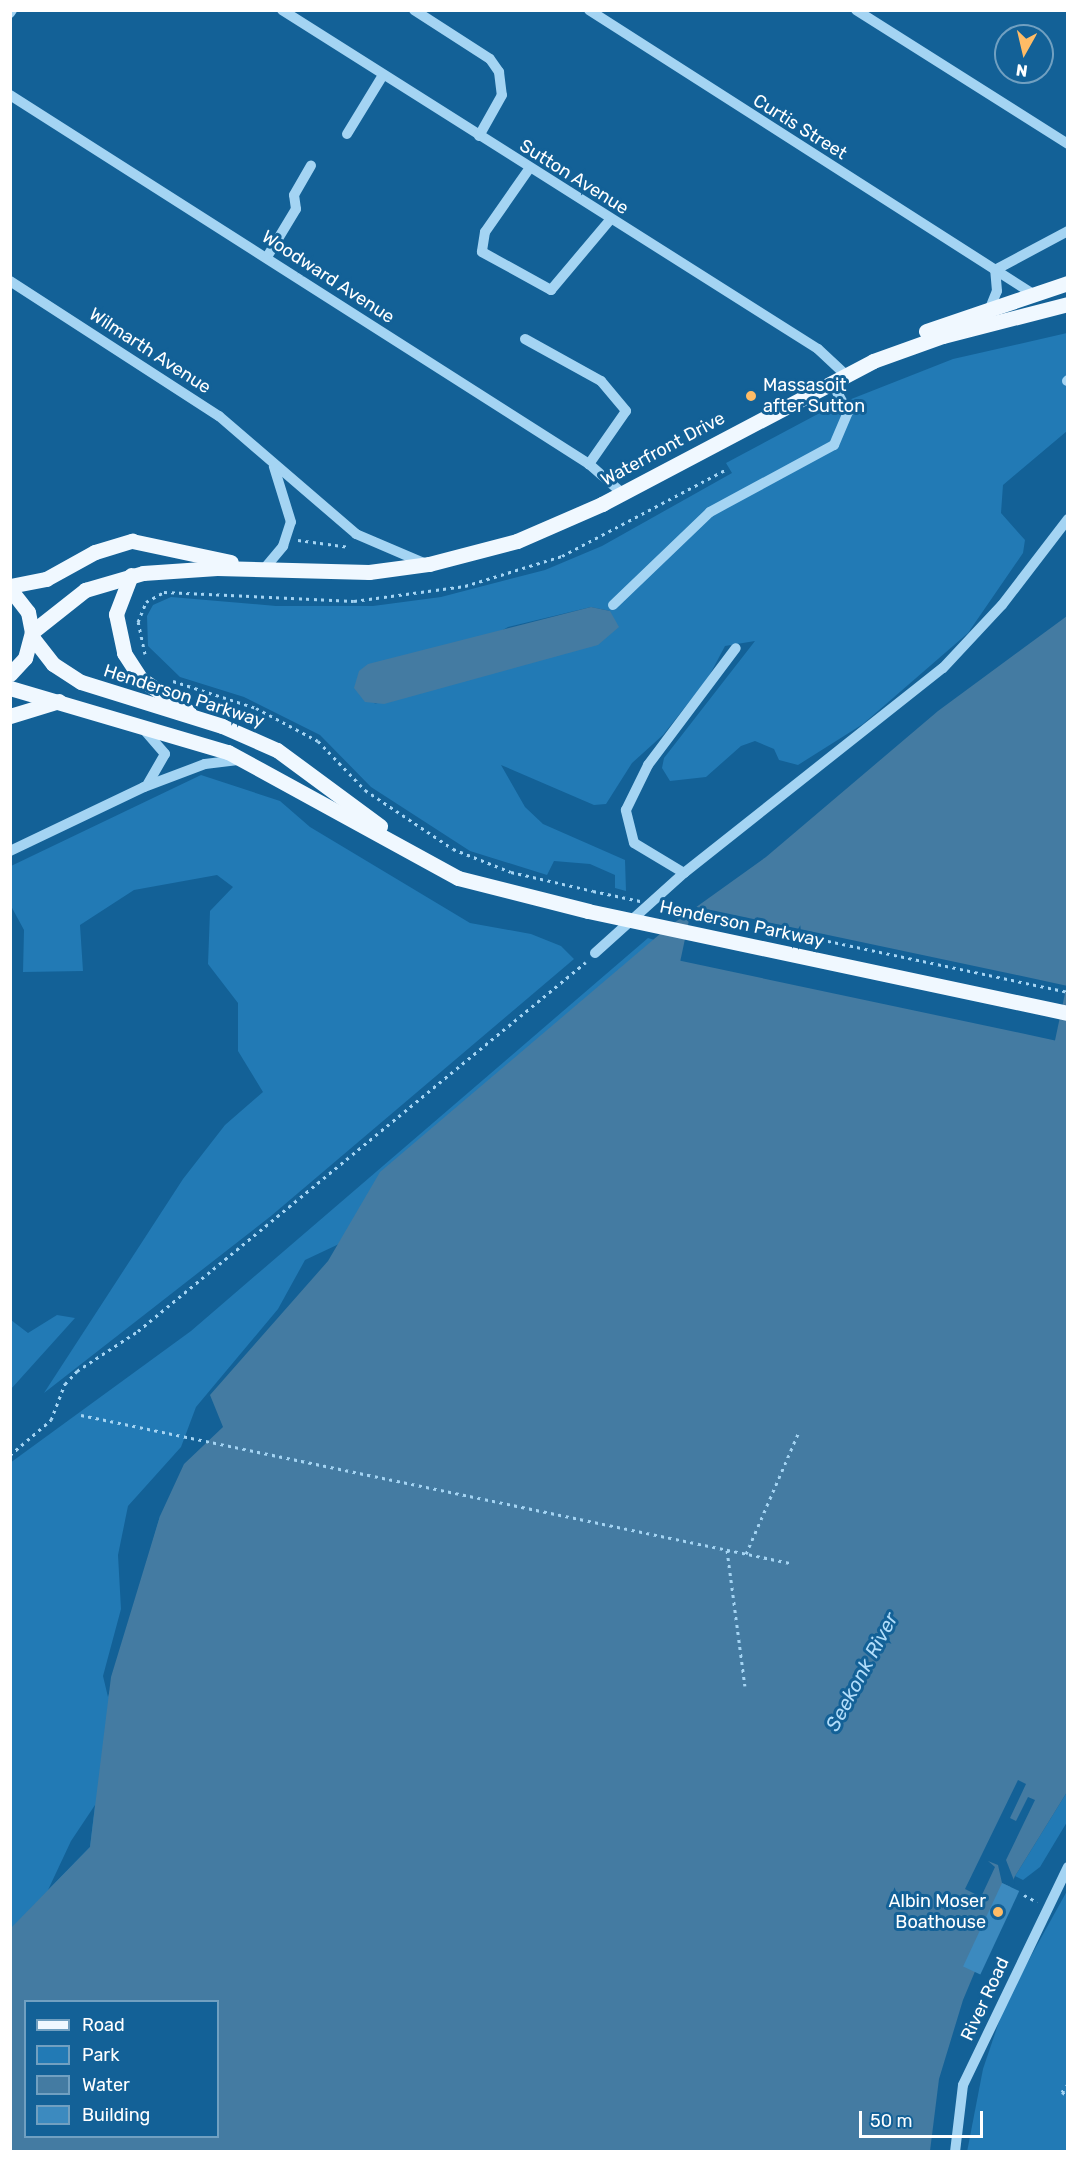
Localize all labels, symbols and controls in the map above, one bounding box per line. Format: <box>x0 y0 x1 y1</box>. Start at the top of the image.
north arrow <box>994 24 1054 84</box>
text: N <box>1015 60 1029 81</box>
street label: Curtis Street <box>749 90 851 164</box>
street label: Sutton Avenue <box>515 135 633 219</box>
street label: Woodward Avenue <box>257 226 399 328</box>
street label: Wilmarth Avenue <box>85 303 215 399</box>
place label: Massasoit after Sutton <box>763 375 865 418</box>
marker: Massasoit after Sutton <box>744 389 758 403</box>
street label: Waterfront Drive <box>597 407 729 491</box>
street label: Henderson Parkway <box>101 660 267 732</box>
street label: Henderson Parkway <box>658 896 826 952</box>
water label: Seekonk River <box>821 1609 903 1735</box>
place label: Albin Moser Boathouse <box>888 1891 986 1934</box>
marker: Albin Moser Boathouse <box>991 1905 1005 1919</box>
street label: River Road <box>956 1954 1014 2044</box>
legend <box>24 2000 219 2138</box>
text: Road <box>82 2014 125 2036</box>
text: Park <box>82 2044 119 2066</box>
text: Water <box>82 2074 130 2096</box>
scale bar <box>862 2099 986 2137</box>
text: Building <box>82 2104 150 2126</box>
text: 50 m <box>870 2110 913 2132</box>

